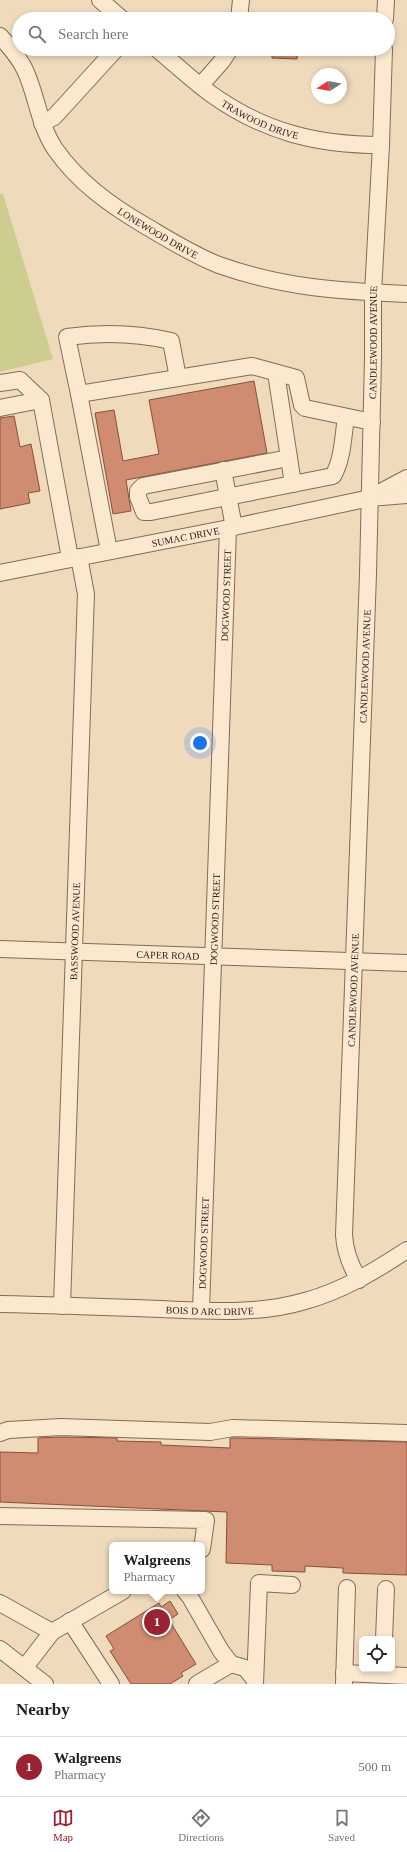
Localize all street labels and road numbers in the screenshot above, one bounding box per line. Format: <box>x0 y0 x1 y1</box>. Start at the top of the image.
street label: TRAWOOD DRIVE <box>219 98 300 141</box>
street label: LONEWOOD DRIVE <box>116 205 200 261</box>
street label: CANDLEWOOD AVENUE <box>367 285 379 399</box>
street label: SUMAC DRIVE <box>151 525 220 549</box>
street label: DOGWOOD STREET <box>219 549 233 642</box>
street label: CANDLEWOOD AVENUE <box>358 609 373 723</box>
street label: DOGWOOD STREET <box>208 873 222 965</box>
street label: BASSWOOD AVENUE <box>68 882 82 980</box>
street label: CANDLEWOOD AVENUE <box>346 933 361 1047</box>
street label: CAPER ROAD <box>136 949 200 962</box>
street label: DOGWOOD STREET <box>197 1197 211 1289</box>
street label: BOIS D ARC DRIVE <box>166 1304 254 1317</box>

